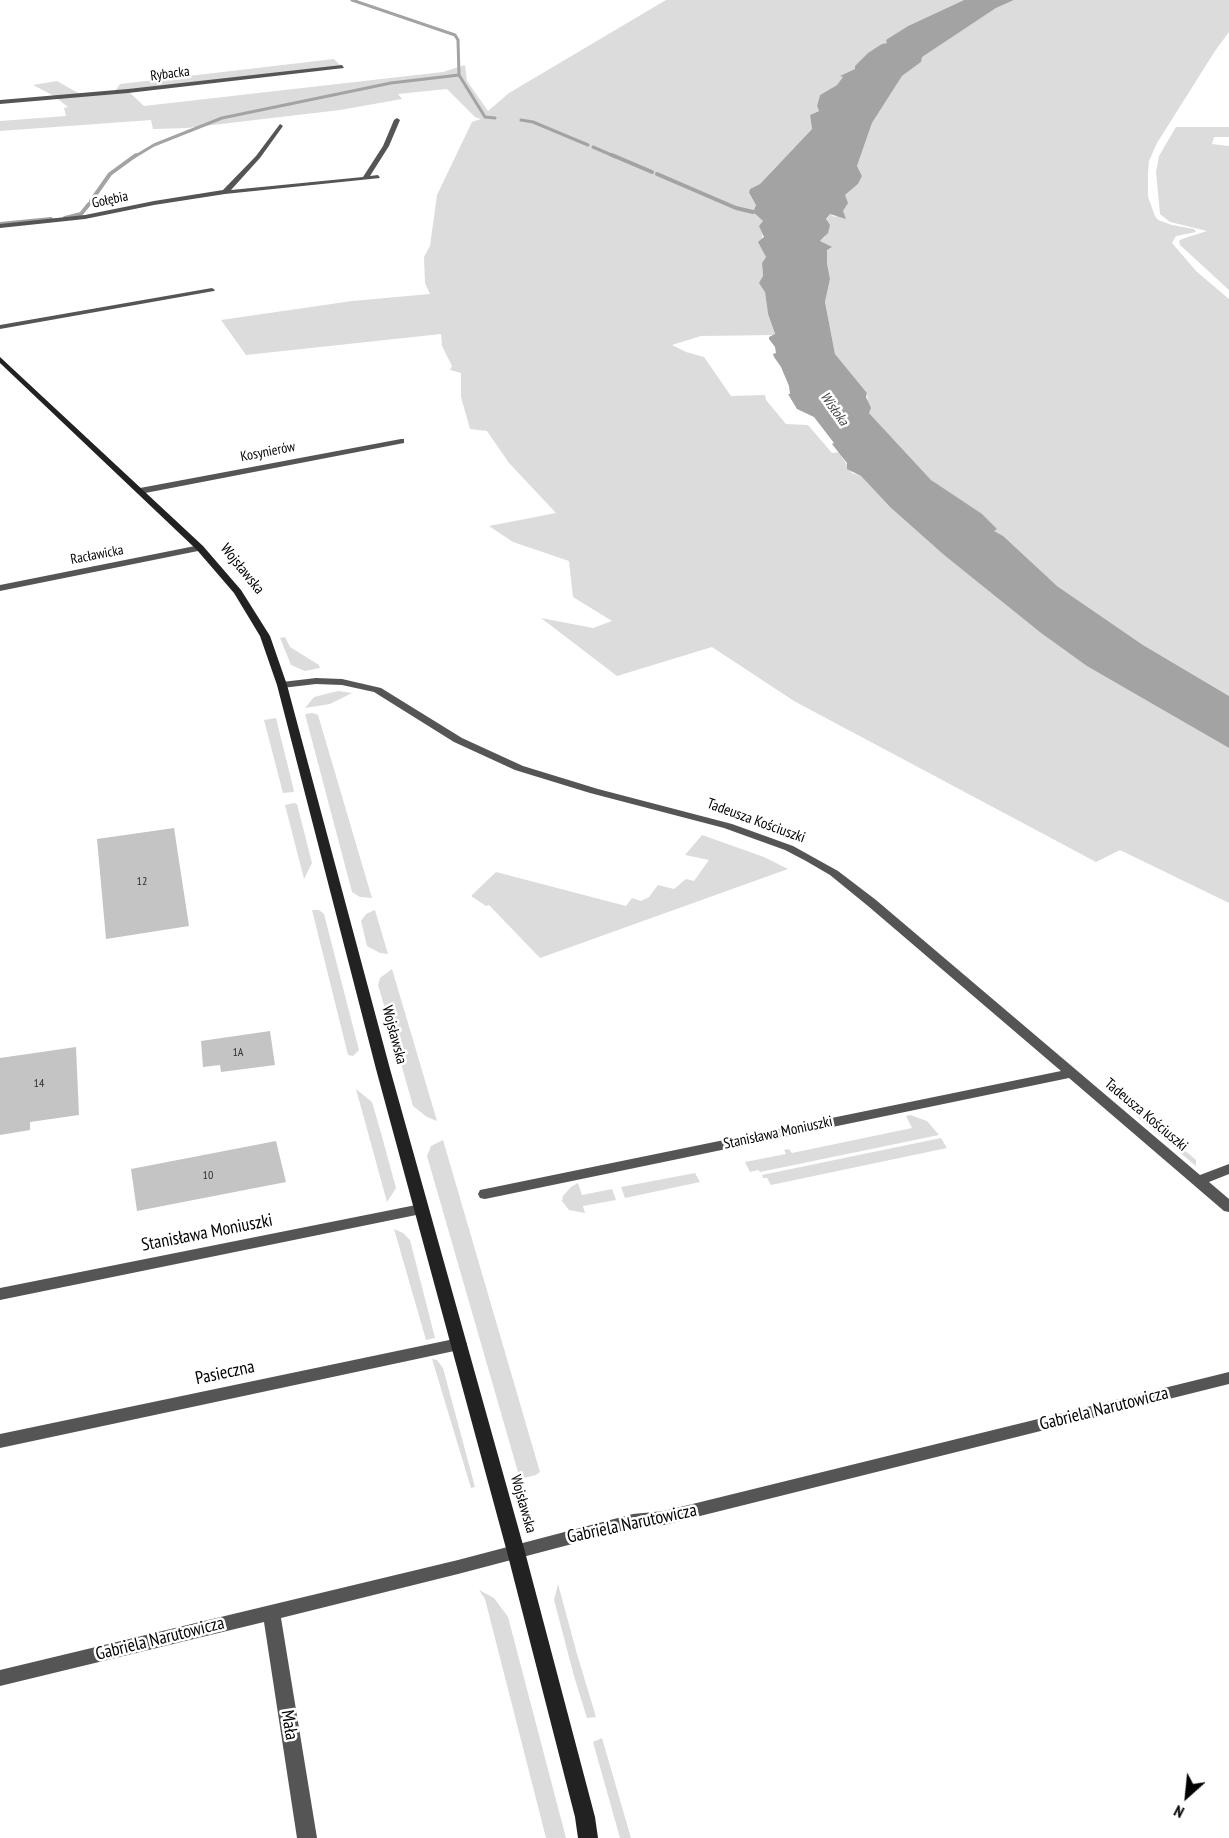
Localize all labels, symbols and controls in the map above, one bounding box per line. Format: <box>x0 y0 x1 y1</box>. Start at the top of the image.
street label: Rybacka <box>149 63 191 85</box>
street label: Gołębia <box>90 188 130 212</box>
water label: Wisłoka <box>816 389 852 429</box>
street label: Kosynierów <box>239 438 297 466</box>
street label: Wojsławska <box>216 540 268 598</box>
street label: Racławicka <box>69 542 125 568</box>
street label: Tadeusza Kościuszki <box>704 795 808 847</box>
house number: 12 <box>137 875 147 889</box>
street label: Wojsławska <box>378 1004 410 1066</box>
house number: 1A <box>232 1046 244 1060</box>
street label: Tadeusza Kościuszki <box>1101 1075 1191 1155</box>
house number: 14 <box>34 1077 44 1091</box>
street label: Stanisława Moniuszki <box>722 1113 834 1153</box>
house number: 10 <box>203 1169 213 1183</box>
street label: Stanisława Moniuszki <box>140 1210 274 1256</box>
street label: Pasieczna <box>193 1356 257 1390</box>
street label: Gabriela Narutowicza <box>1037 1383 1171 1435</box>
street label: Wojsławska <box>506 1473 540 1535</box>
street label: Gabriela Narutowicza <box>565 1500 699 1548</box>
street label: Gabriela Narutowicza <box>93 1613 227 1665</box>
street label: Mała <box>276 1708 302 1742</box>
north arrow <box>1157 1766 1217 1826</box>
text: N <box>1170 1801 1187 1823</box>

